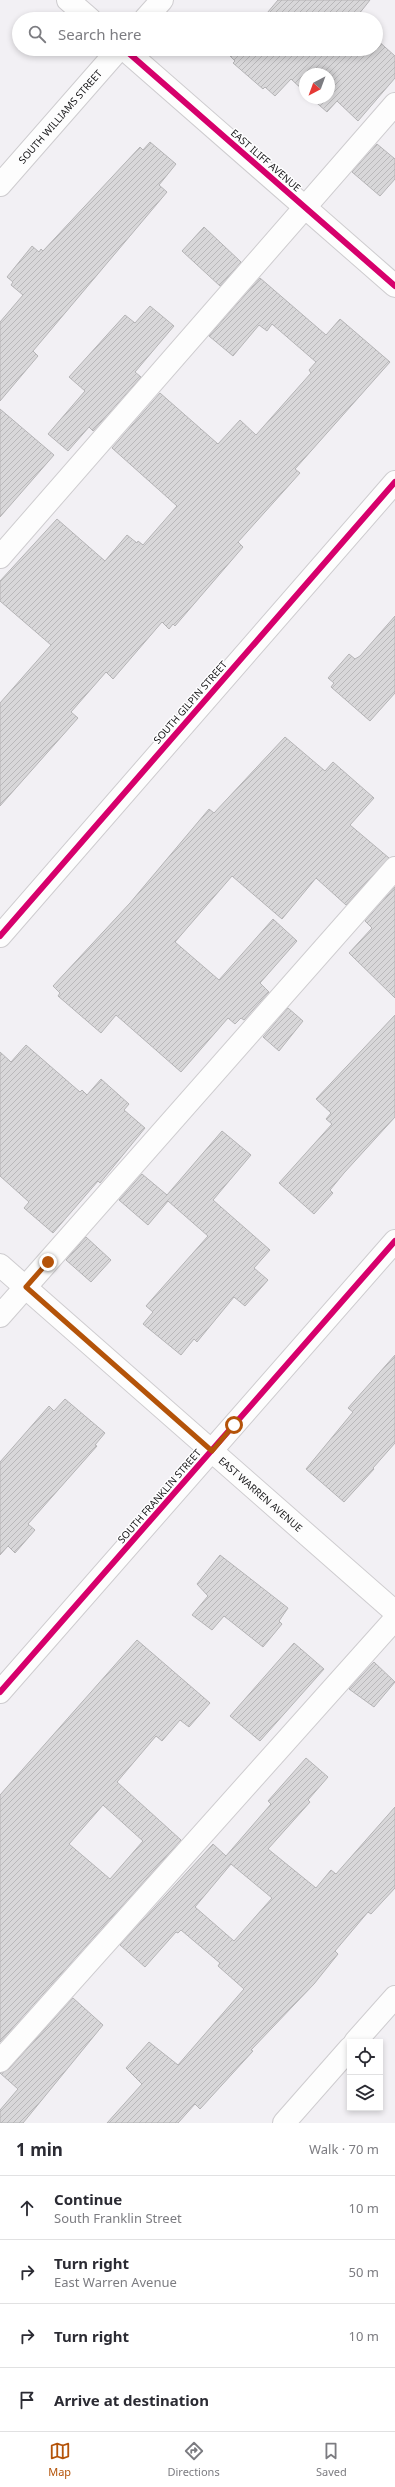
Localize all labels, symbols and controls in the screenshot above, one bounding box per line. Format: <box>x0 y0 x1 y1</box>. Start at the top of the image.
search box <box>12 12 383 56</box>
icon: search <box>26 23 48 45</box>
text: Search here <box>58 24 141 44</box>
street label: SOUTH WILLIAMS STREET <box>15 66 105 166</box>
north arrow <box>299 68 335 104</box>
street label: EAST ILIFF AVENUE <box>228 126 304 194</box>
street label: SOUTH GILPIN STREET <box>150 657 230 746</box>
route end <box>39 1253 57 1271</box>
route start <box>225 1416 243 1434</box>
street label: SOUTH FRANKLIN STREET <box>114 1446 204 1546</box>
street label: EAST WARREN AVENUE <box>216 1453 306 1535</box>
map controls <box>347 2039 383 2111</box>
button: locate <box>347 2039 383 2075</box>
button: layers <box>347 2075 383 2111</box>
text: 1 min <box>16 2138 63 2161</box>
text: Walk · 70 m <box>309 2140 379 2158</box>
text: Continue <box>54 2189 122 2209</box>
icon: ahead <box>16 2197 38 2219</box>
text: 10 m <box>349 2199 379 2217</box>
text: South Franklin Street <box>54 2209 182 2227</box>
text: Turn right <box>54 2253 129 2273</box>
icon: right <box>16 2261 38 2283</box>
text: 50 m <box>349 2263 379 2281</box>
text: East Warren Avenue <box>54 2273 177 2291</box>
icon: right <box>16 2325 38 2347</box>
text: Turn right <box>54 2326 129 2346</box>
text: 10 m <box>349 2327 379 2345</box>
icon: arrive <box>16 2389 38 2411</box>
text: Arrive at destination <box>54 2390 209 2410</box>
tab: Map <box>48 2440 71 2479</box>
tab: Directions <box>167 2440 220 2479</box>
tab: Saved <box>316 2440 347 2479</box>

